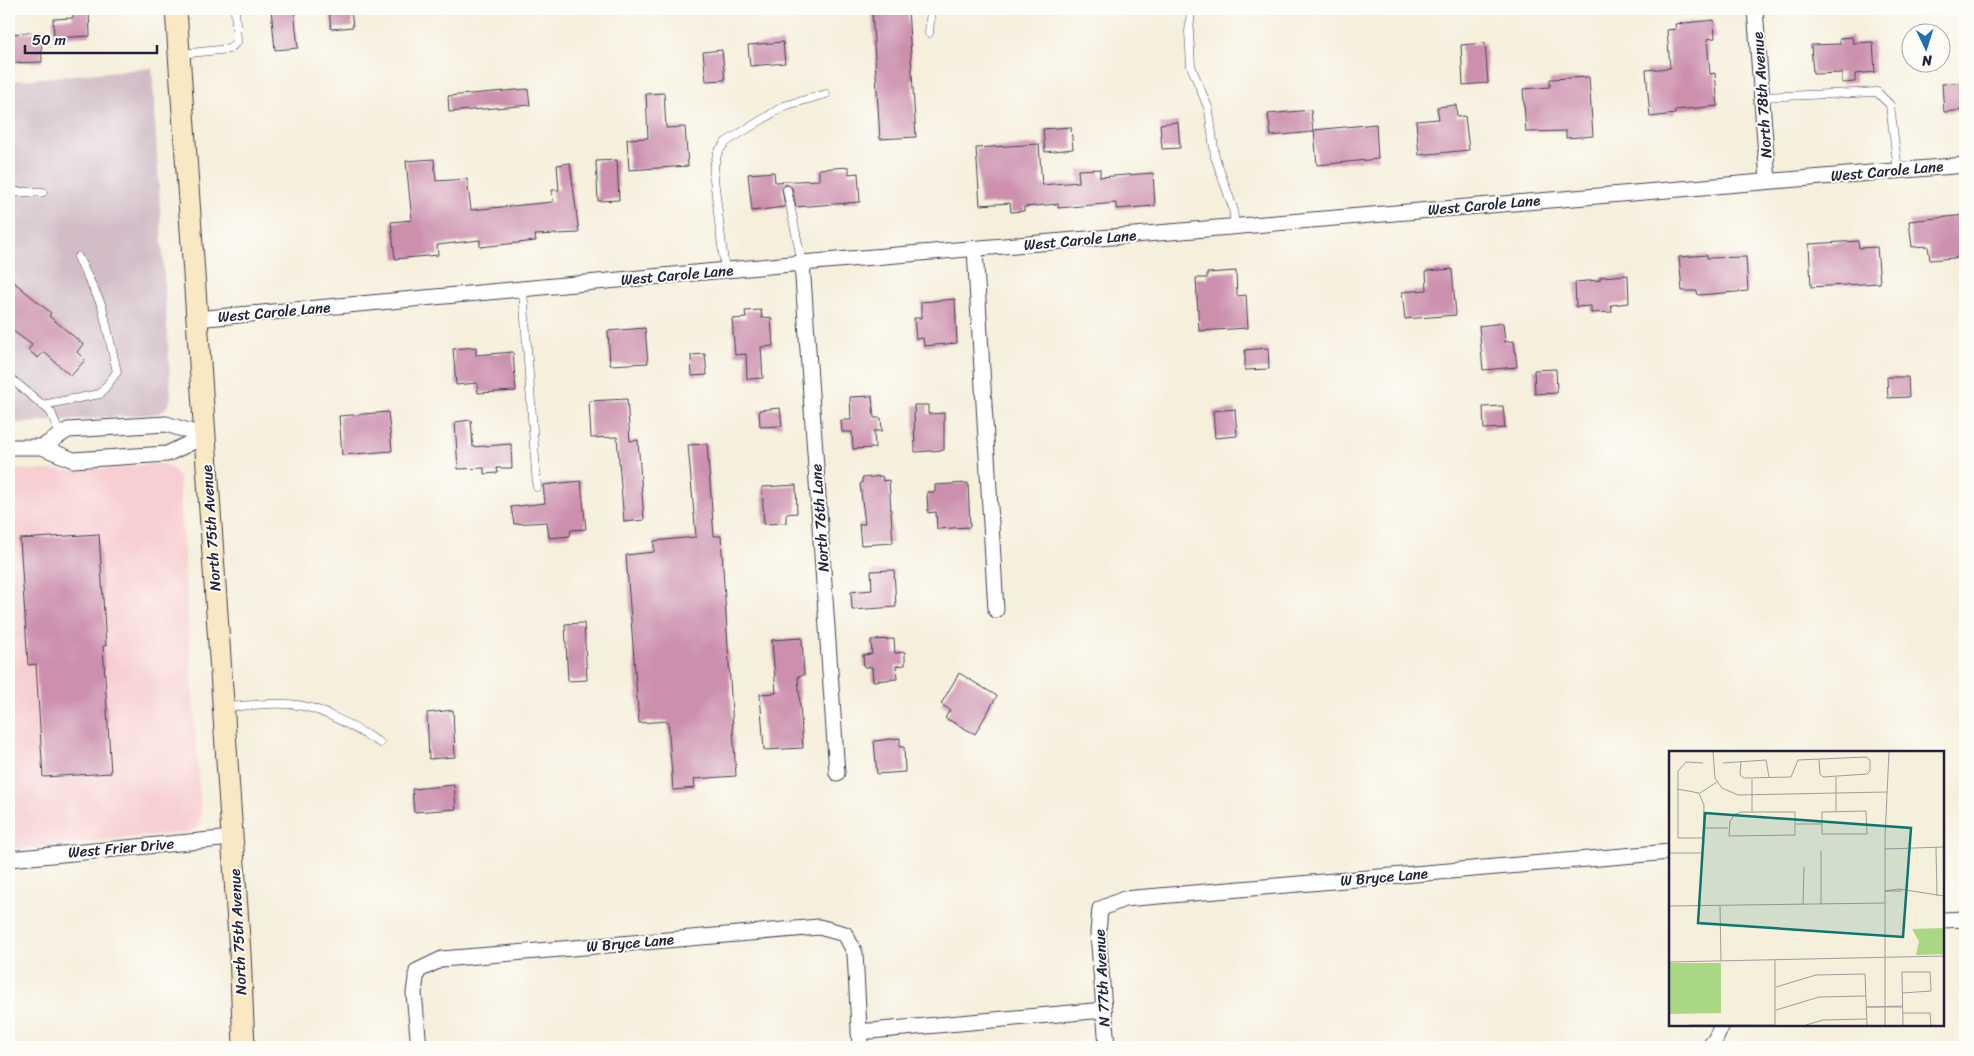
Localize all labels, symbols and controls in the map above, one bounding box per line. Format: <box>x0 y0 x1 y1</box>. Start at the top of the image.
scale bar <box>25 22 158 54</box>
north arrow <box>1902 22 1952 72</box>
text: 50 m <box>32 27 67 53</box>
street label: North 78th Avenue <box>1745 31 1779 159</box>
text: N <box>1921 48 1934 73</box>
street label: West Carole Lane <box>1830 153 1944 189</box>
street label: West Carole Lane <box>1427 187 1541 223</box>
street label: West Carole Lane <box>1023 222 1137 258</box>
street label: West Carole Lane <box>620 257 734 293</box>
street label: West Carole Lane <box>217 294 331 330</box>
street label: North 76th Lane <box>803 463 837 573</box>
street label: North 75th Avenue <box>194 464 228 592</box>
inset map <box>1669 751 1944 1026</box>
street label: West Frier Drive <box>67 830 175 866</box>
street label: W Bryce Lane <box>1339 860 1429 894</box>
street label: North 75th Avenue <box>222 868 254 996</box>
street label: W Bryce Lane <box>585 926 675 960</box>
street label: N 77th Avenue <box>1086 929 1118 1027</box>

